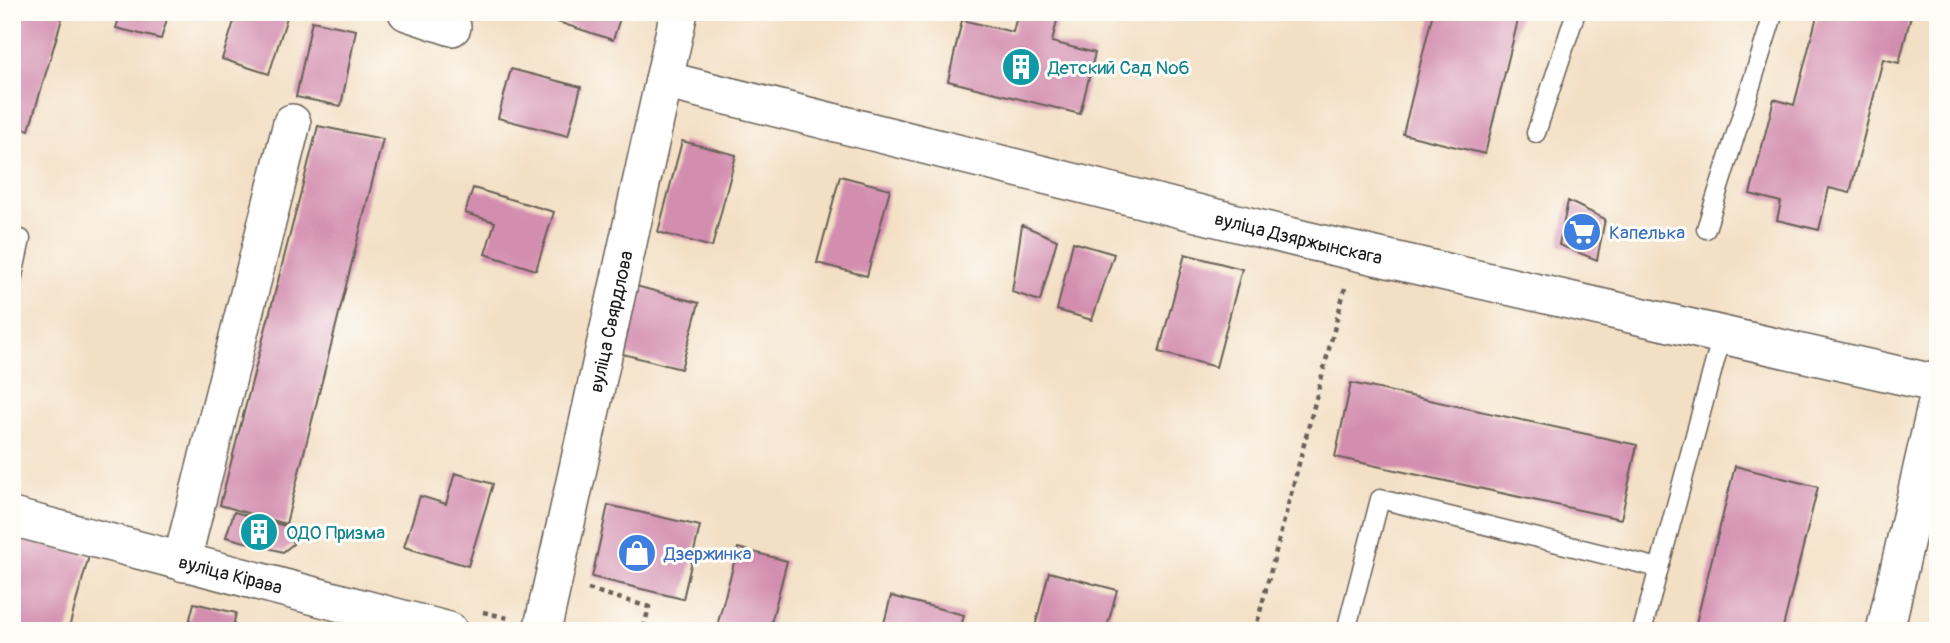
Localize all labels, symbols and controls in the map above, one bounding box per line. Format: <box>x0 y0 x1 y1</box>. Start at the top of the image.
building icon: Детский Сад №6 <box>1000 46 1042 88</box>
place label: Детский Сад №6 <box>1047 56 1190 80</box>
street label: вуліца Дзяржынскага <box>1212 207 1385 270</box>
supermarket icon: Капелька <box>1561 211 1603 253</box>
place label: Капелька <box>1609 221 1685 245</box>
street label: вуліца Свярдлова <box>584 248 639 395</box>
building icon: ОДО Призма <box>238 511 280 553</box>
place label: ОДО Призма <box>286 521 385 545</box>
shop icon: Дзержинка <box>616 532 658 574</box>
place label: Дзержинка <box>663 542 752 566</box>
street label: вуліца Кірава <box>176 550 285 600</box>

